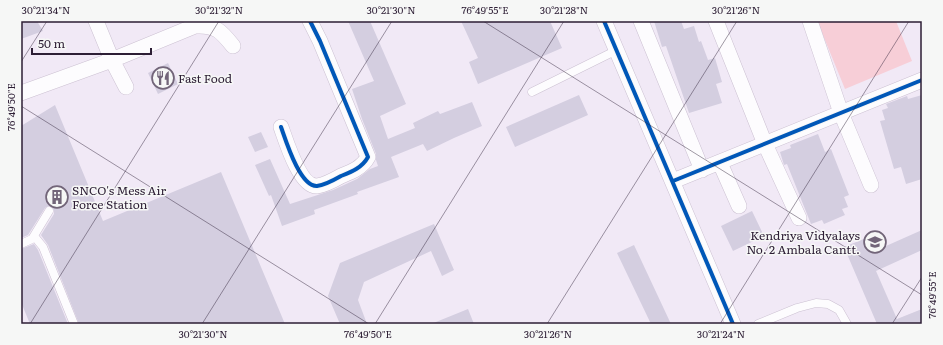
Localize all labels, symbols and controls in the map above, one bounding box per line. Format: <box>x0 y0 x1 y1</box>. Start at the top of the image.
text: 30°21'34"N <box>22 2 70 17</box>
text: 30°21'32"N <box>195 2 243 17</box>
text: 30°21'30"N <box>366 2 416 17</box>
text: 76°49'55"E <box>461 2 509 17</box>
text: 30°21'28"N <box>540 2 588 17</box>
text: 30°21'26"N <box>712 2 760 17</box>
scale bar <box>32 30 151 56</box>
text: 50 m <box>38 34 65 52</box>
restaurant icon: Fast Food <box>150 65 176 91</box>
place label: Fast Food <box>178 69 233 87</box>
text: 76°49'50"E <box>3 83 18 131</box>
place label: SNCO's Mess Air Force Station <box>72 181 166 213</box>
building icon: SNCO's Mess Air Force Station <box>44 184 70 210</box>
place label: Kendriya Vidyalays No. 2 Ambala Cantt. <box>746 226 861 258</box>
school or university icon: Kendriya Vidyalays No. 2 Ambala Cantt. <box>862 229 888 255</box>
text: 76°49'55"E <box>924 271 939 319</box>
text: 30°21'30"N <box>178 326 228 341</box>
text: 76°49'50"E <box>344 326 392 341</box>
text: 30°21'26"N <box>524 326 572 341</box>
text: 30°21'24"N <box>697 326 745 341</box>

